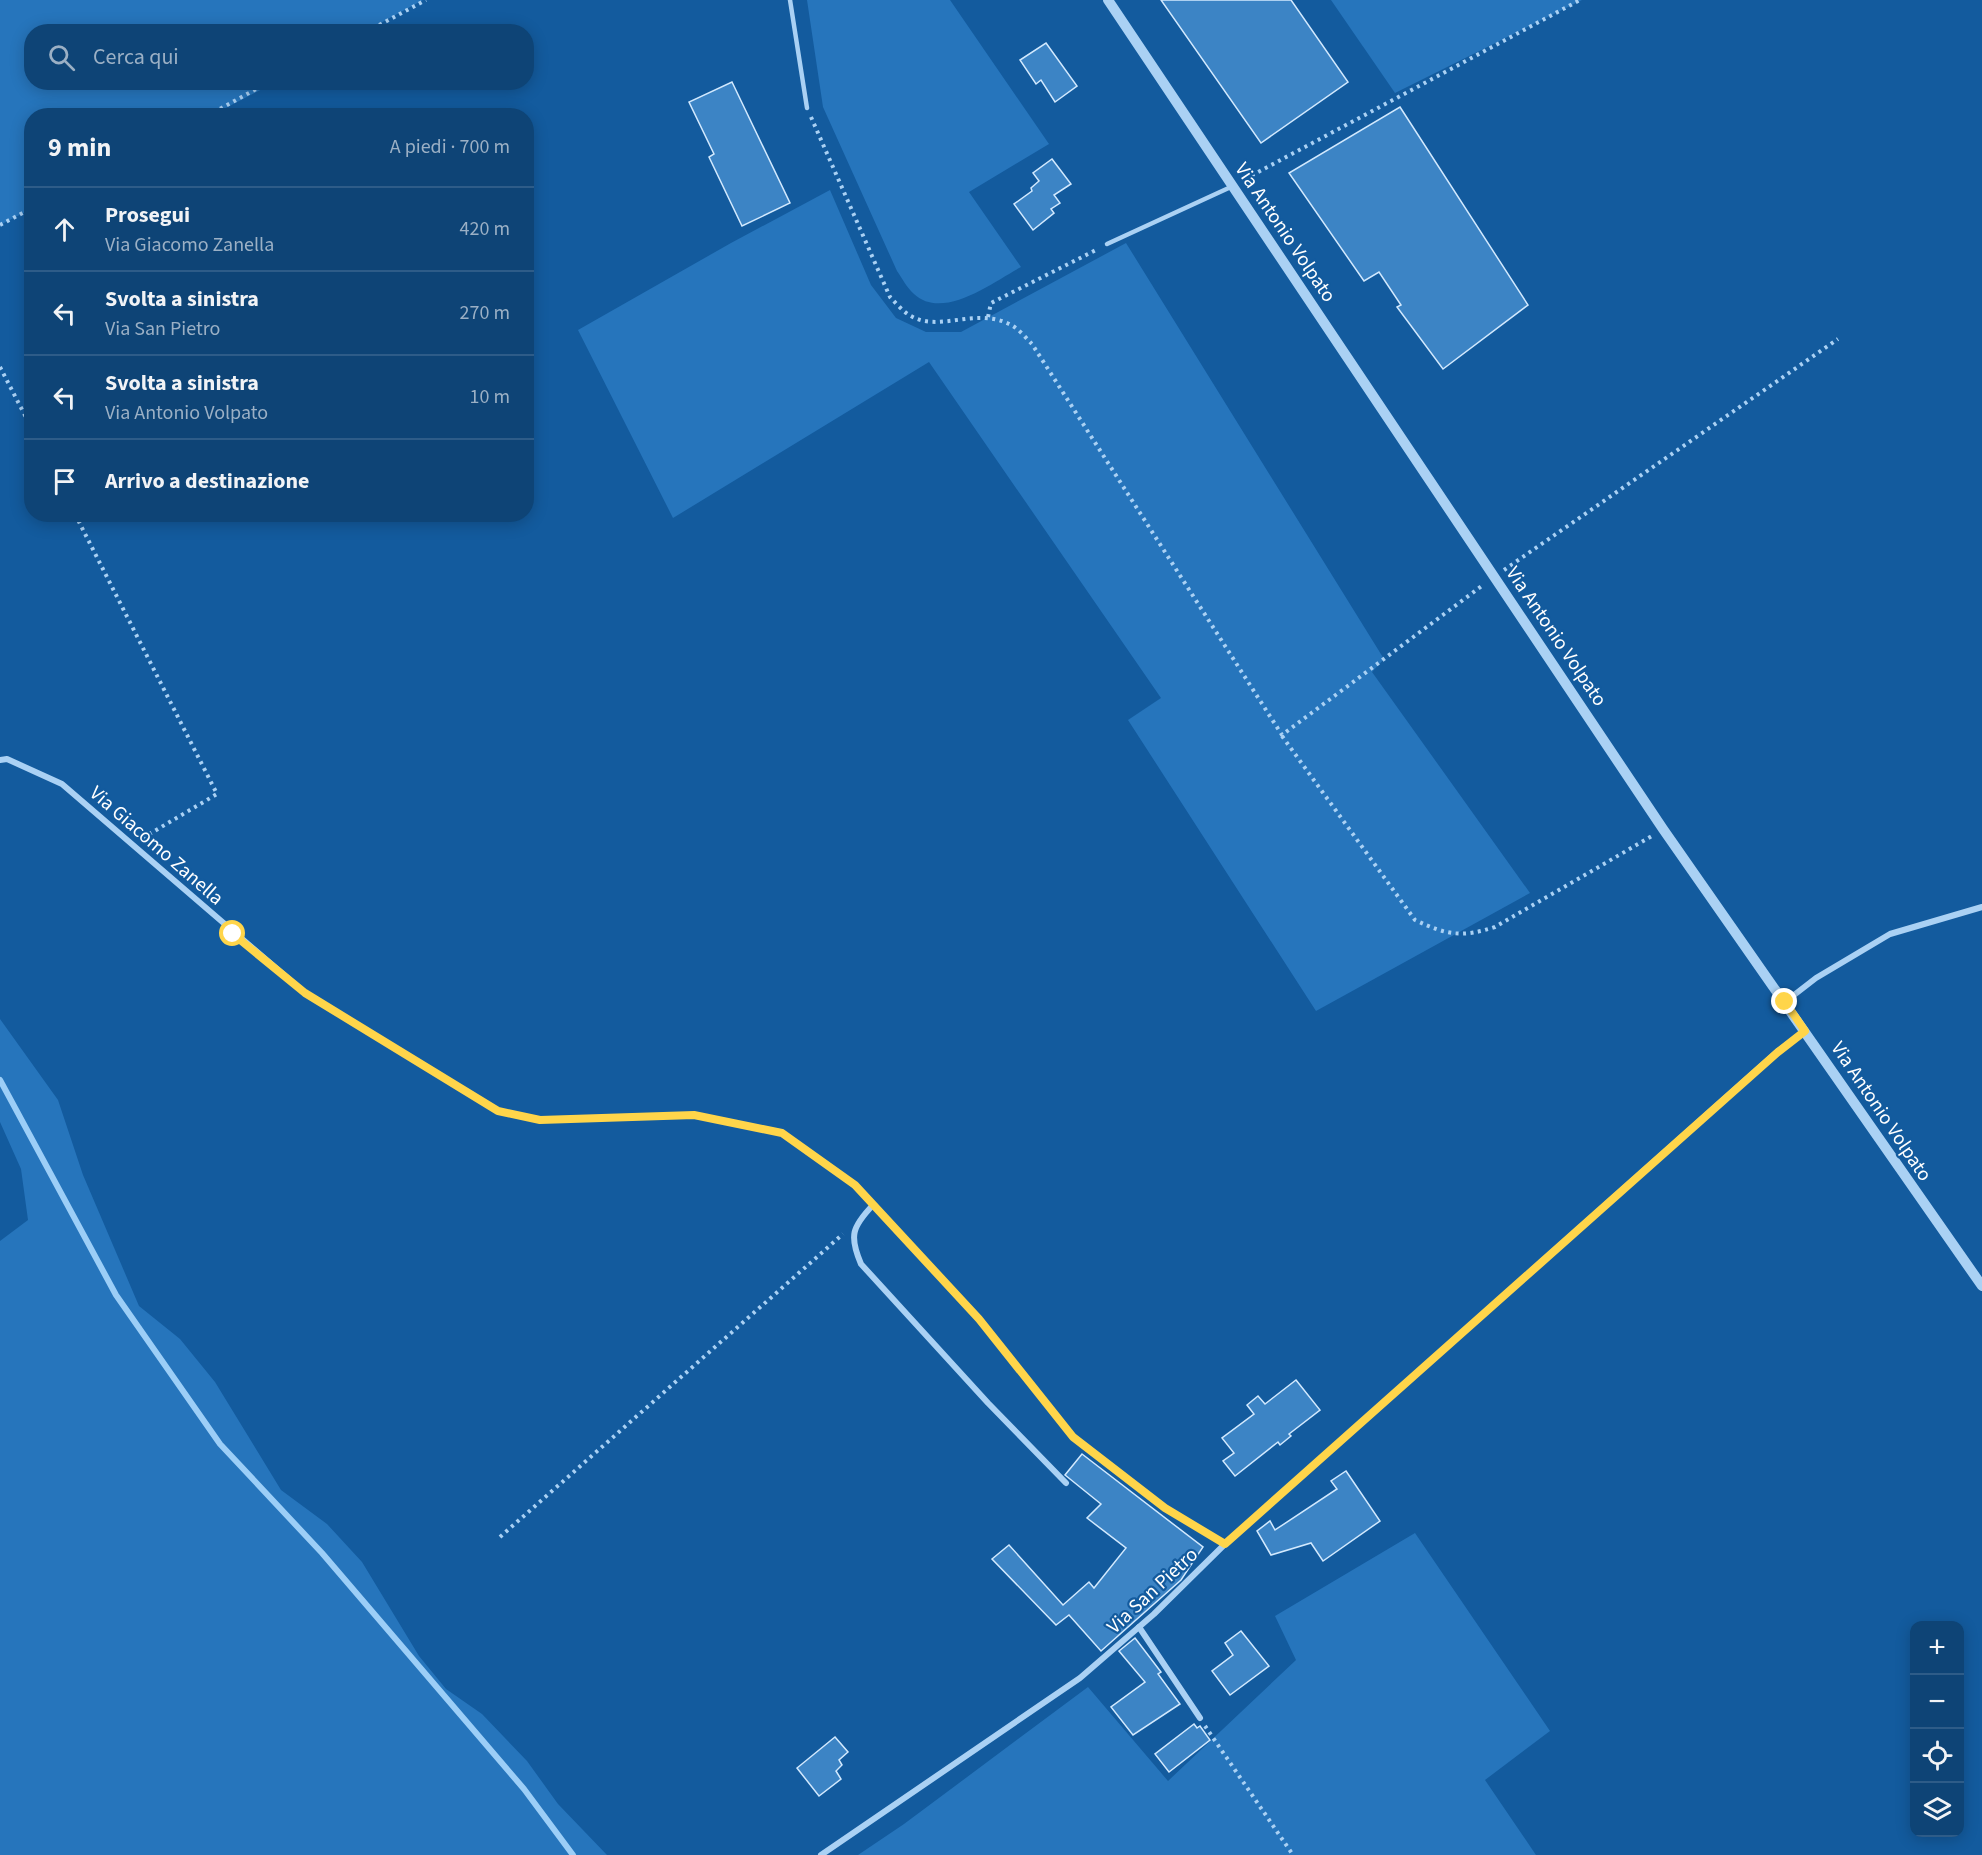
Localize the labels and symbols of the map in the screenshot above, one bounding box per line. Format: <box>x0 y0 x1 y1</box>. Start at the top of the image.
street label: Via Antonio Volpato <box>1228 157 1342 308</box>
street label: Via Antonio Volpato <box>1499 561 1613 712</box>
street label: Via Giacomo Zanella <box>83 780 229 912</box>
route start <box>219 920 245 946</box>
route end <box>1771 988 1797 1014</box>
street label: Via Antonio Volpato <box>1824 1036 1938 1187</box>
street label: Via San Pietro <box>1101 1541 1204 1640</box>

